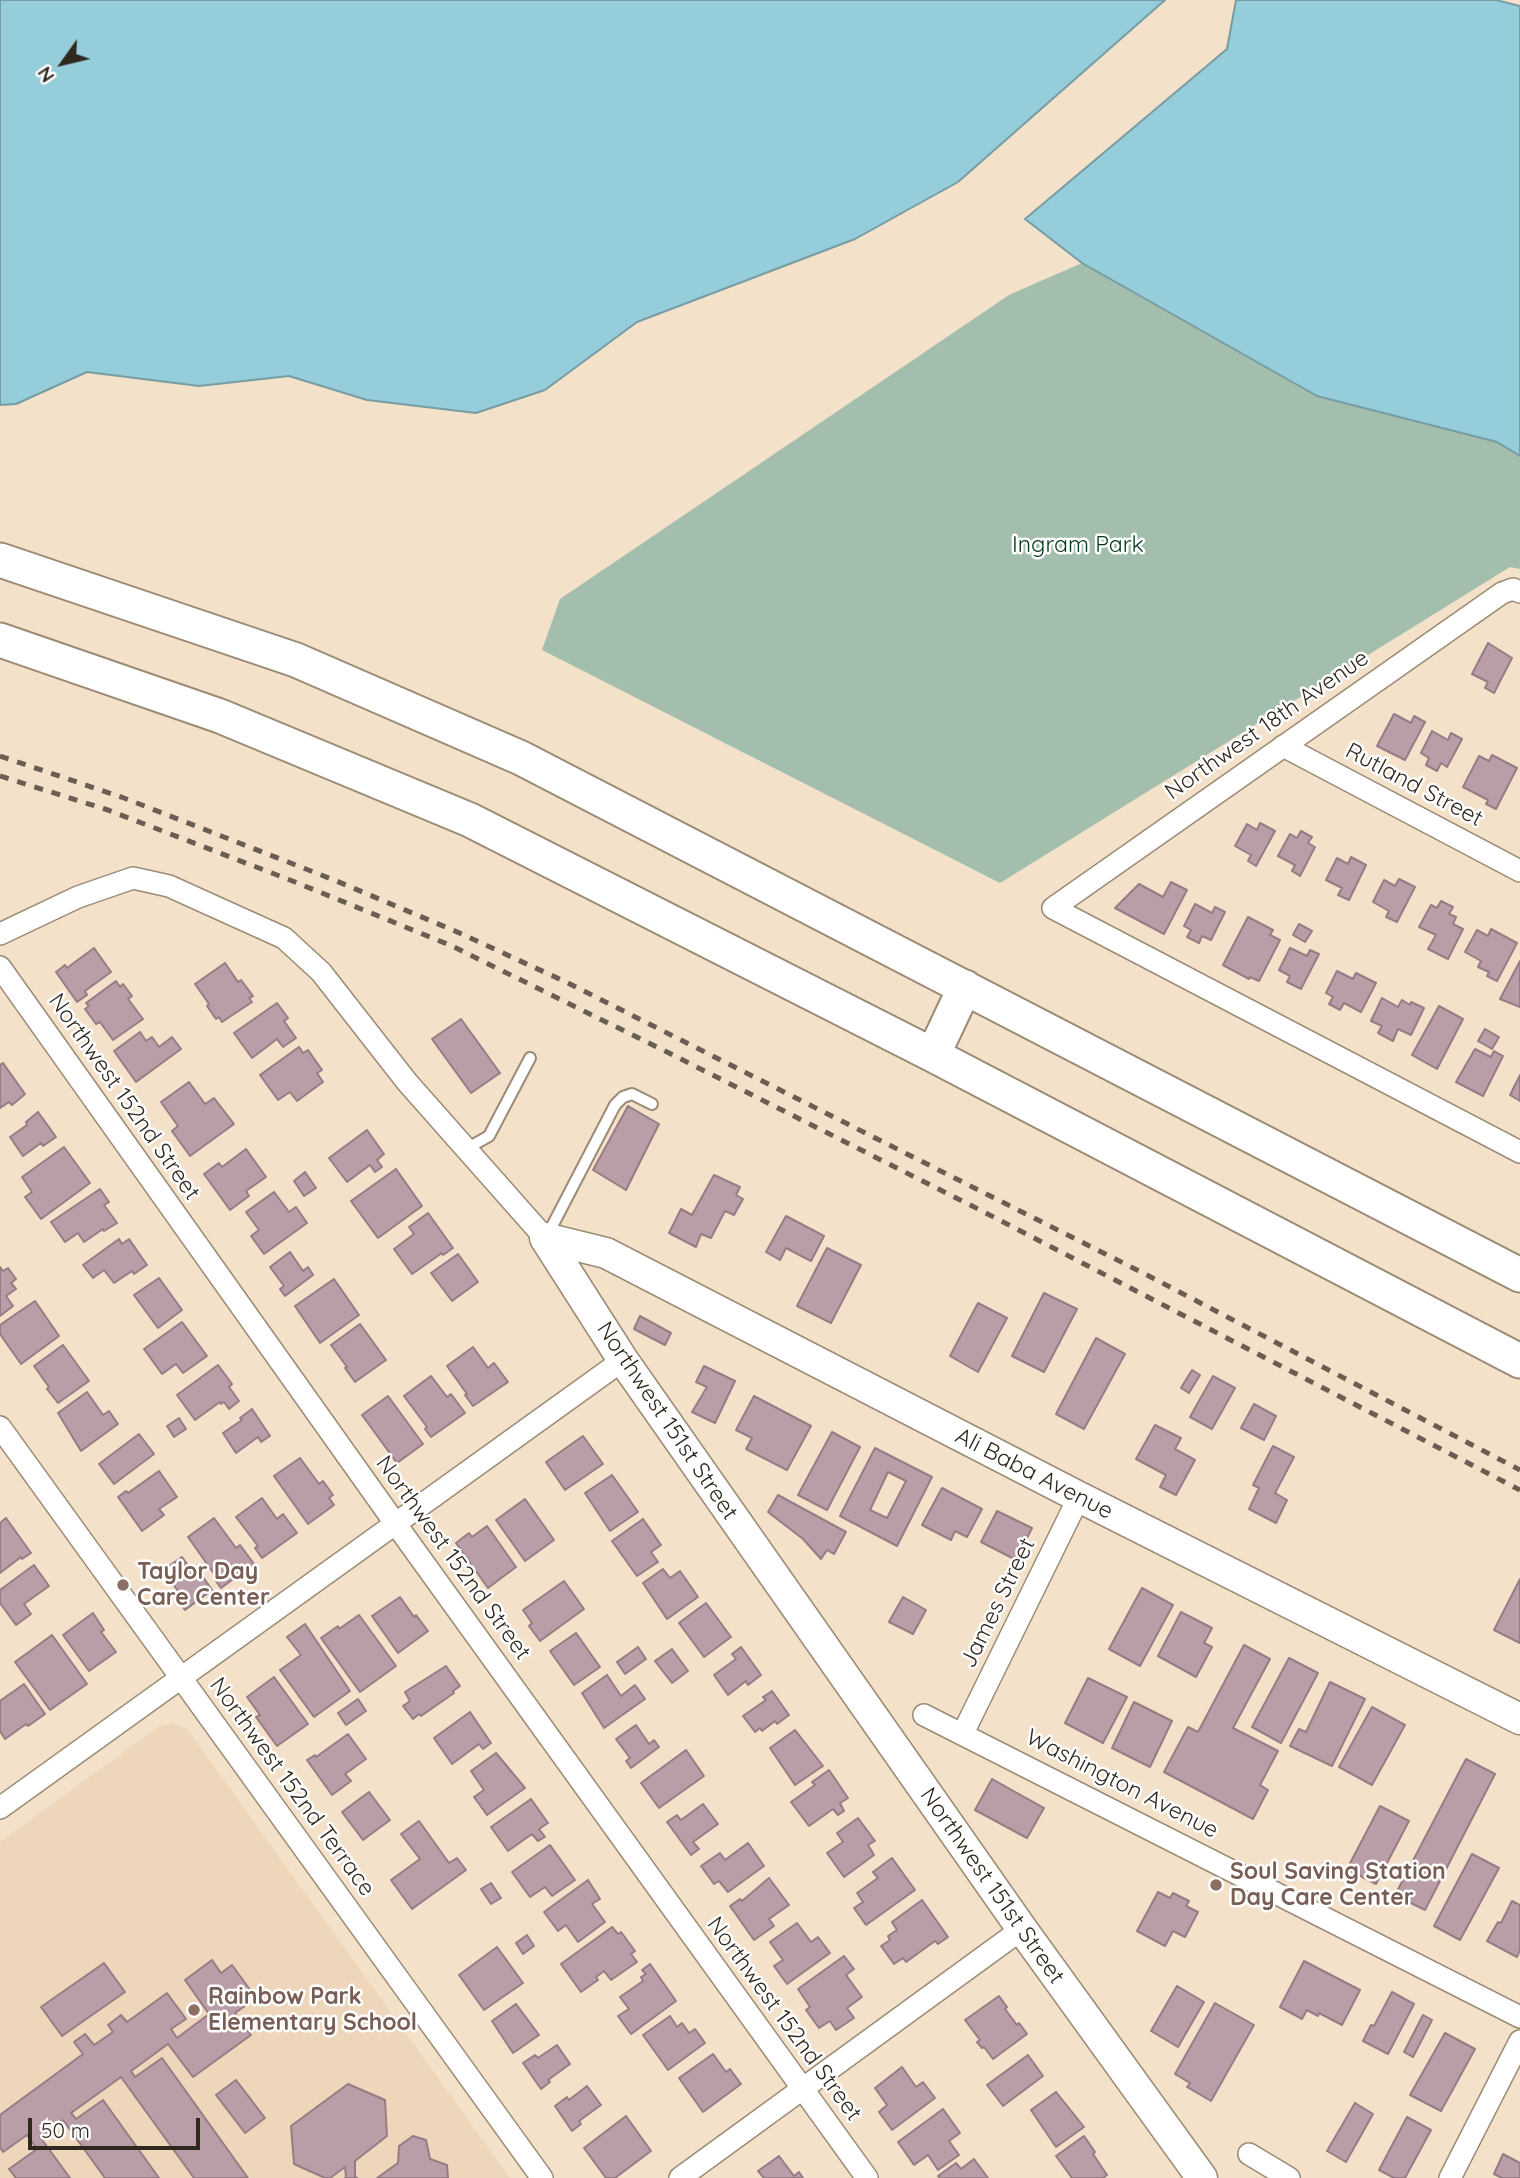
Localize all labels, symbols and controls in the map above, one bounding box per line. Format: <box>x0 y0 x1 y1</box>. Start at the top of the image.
north arrow <box>28 28 98 98</box>
text: N <box>32 62 59 87</box>
park label: Ingram Park <box>1012 531 1144 559</box>
street label: Northwest 18th Avenue <box>1160 644 1374 806</box>
street label: Rutland Street <box>1341 737 1487 833</box>
street label: Northwest 152nd Street <box>42 988 206 1206</box>
street label: Northwest 151st Street <box>590 1317 744 1525</box>
street label: Ali Baba Avenue <box>951 1422 1117 1526</box>
street label: Northwest 152nd Street <box>370 1451 536 1665</box>
street label: James Street <box>955 1534 1041 1672</box>
place label: Taylor Day Care Center <box>137 1558 270 1612</box>
marker: Taylor Day Care Center <box>115 1577 131 1593</box>
street label: Northwest 152nd Terrace <box>203 1672 381 1902</box>
street label: Washington Avenue <box>1021 1724 1223 1844</box>
street label: Northwest 151st Street <box>914 1783 1070 1989</box>
place label: Soul Saving Station Day Care Center <box>1230 1858 1446 1912</box>
marker: Soul Saving Station Day Care Center <box>1208 1877 1224 1893</box>
street label: Northwest 152nd Street <box>701 1912 867 2126</box>
place label: Rainbow Park Elementary School <box>208 1983 417 2037</box>
marker: Rainbow Park Elementary School <box>186 2002 202 2018</box>
scale bar <box>32 2104 203 2148</box>
text: 50 m <box>41 2117 90 2143</box>

